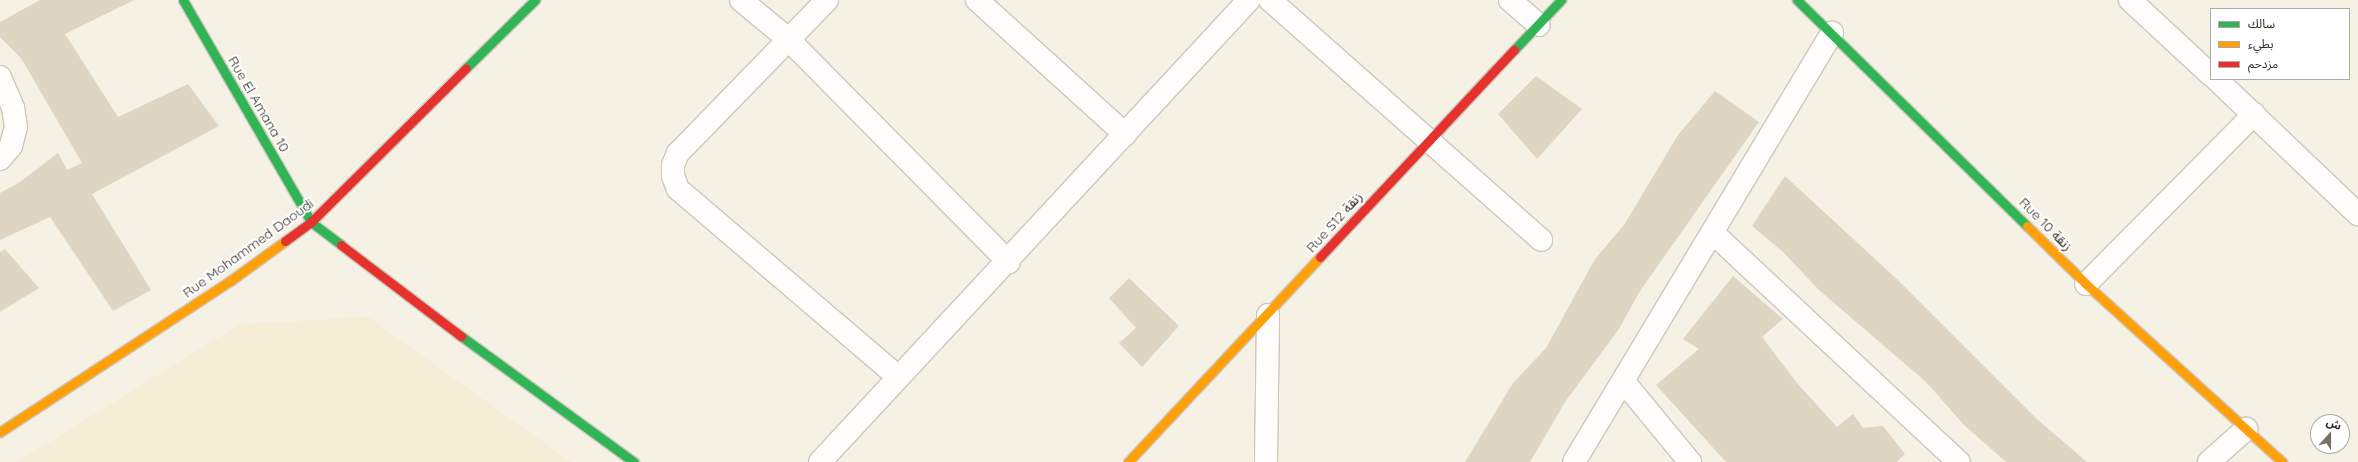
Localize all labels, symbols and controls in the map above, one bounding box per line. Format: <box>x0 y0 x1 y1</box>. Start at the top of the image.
legend <box>2210 8 2350 80</box>
text: سالك <box>2248 16 2275 31</box>
text: بطيء <box>2248 36 2274 51</box>
street label: Rue El Amana 10 <box>225 53 293 155</box>
text: مزدحم <box>2248 56 2278 71</box>
street label: Rue S12 زنقة <box>1302 188 1366 256</box>
street label: Rue 10 زنقة <box>2016 194 2076 254</box>
street label: Rue Mohammed Daoudi <box>179 195 317 301</box>
north arrow <box>2310 414 2350 454</box>
text: ش <box>2324 414 2343 433</box>

